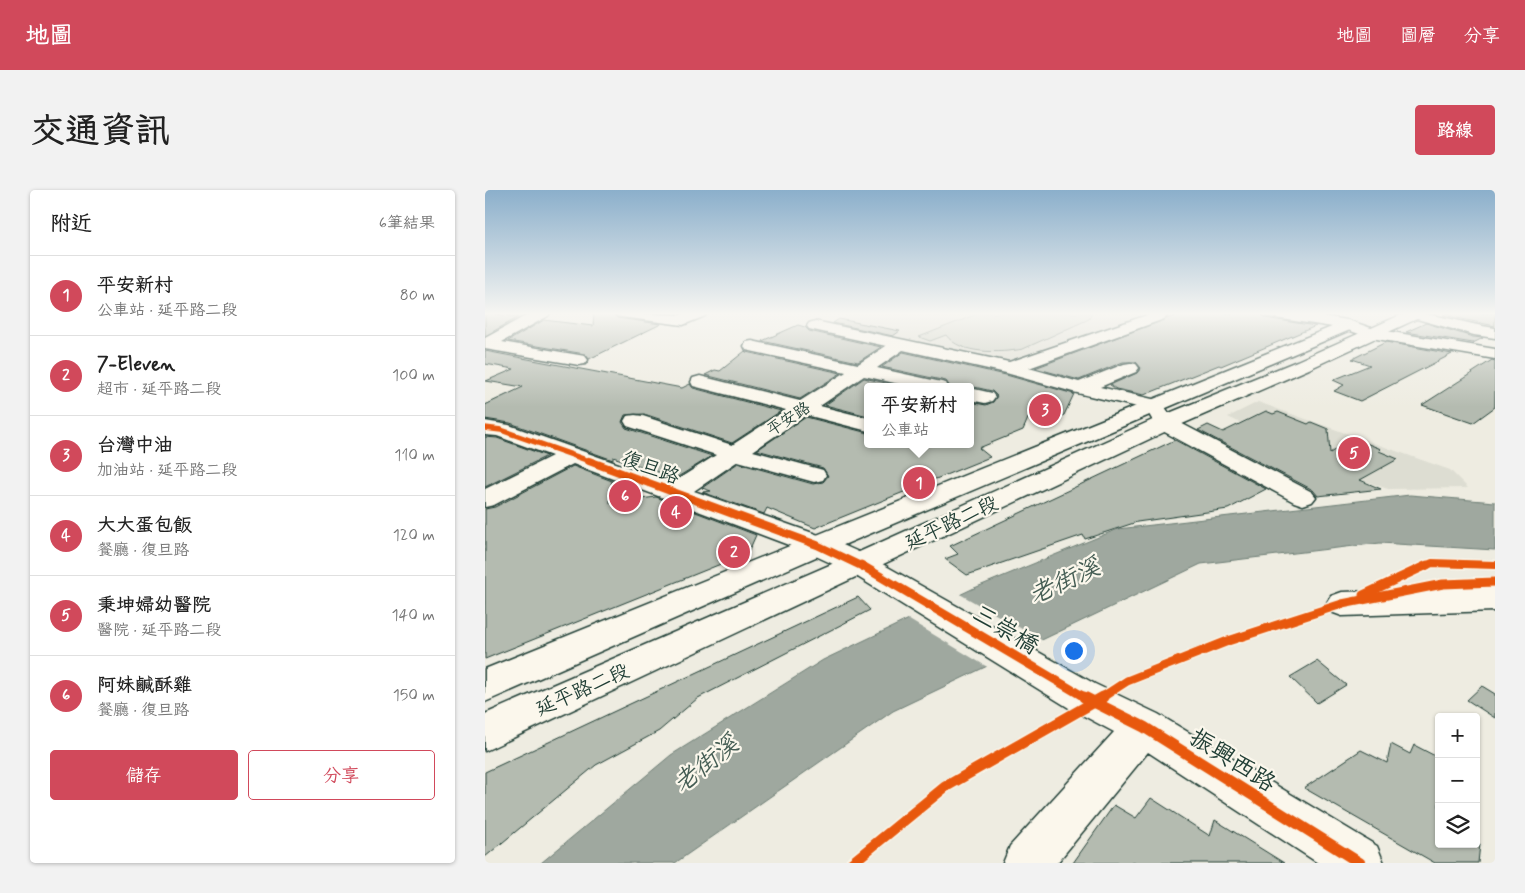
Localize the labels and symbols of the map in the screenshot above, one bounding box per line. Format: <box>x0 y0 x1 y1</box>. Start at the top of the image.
pin: 3 <box>1029 391 1061 429</box>
street label: 平安路 <box>763 397 815 441</box>
pin: 5 <box>1338 434 1370 472</box>
street label: 復旦路 <box>618 445 684 492</box>
pin: 1 <box>903 464 935 502</box>
pin: 6 <box>609 477 641 515</box>
street label: 延平路二段 <box>901 490 1003 557</box>
pin: 4 <box>660 493 692 531</box>
pin: 2 <box>718 533 750 571</box>
water label: 老街溪 <box>1024 551 1108 613</box>
street label: 三崇橋 <box>966 598 1044 662</box>
your location <box>1061 638 1087 664</box>
street label: 延平路二段 <box>531 658 634 723</box>
street label: 振興西路 <box>1183 723 1281 800</box>
water label: 老街溪 <box>667 727 748 801</box>

